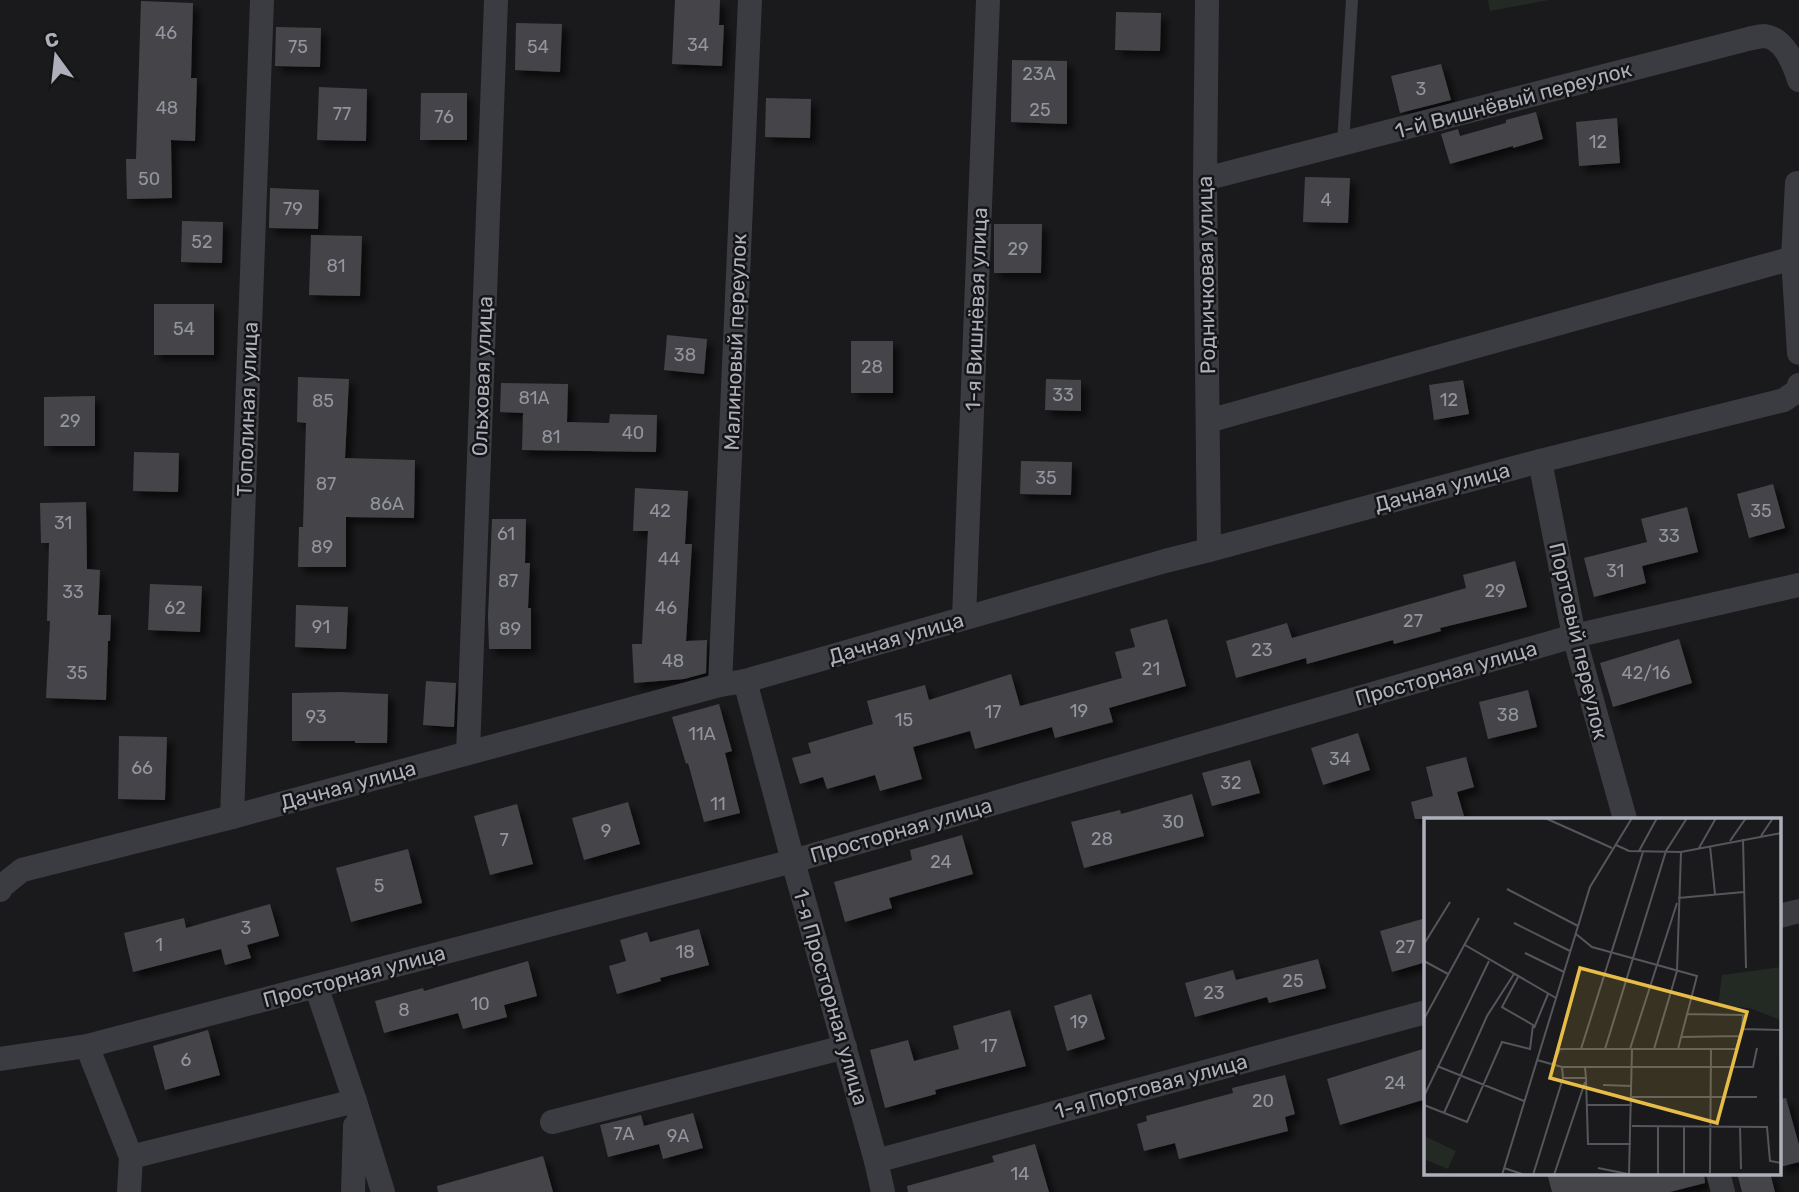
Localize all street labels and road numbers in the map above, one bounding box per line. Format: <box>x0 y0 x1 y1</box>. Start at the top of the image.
street label: 1-й Вишнёвый переулок <box>1392 56 1634 144</box>
street label: Родничковая улица <box>1192 176 1220 374</box>
street label: 1-я Вишнёвая улица <box>960 207 992 411</box>
street label: Малиновый переулок <box>719 233 751 451</box>
street label: Ольховая улица <box>467 295 497 457</box>
street label: Тополиная улица <box>231 321 263 497</box>
street label: Дачная улица <box>1371 457 1513 517</box>
street label: Портовый переулок <box>1544 540 1614 742</box>
street label: Дачная улица <box>826 607 966 669</box>
street label: Просторная улица <box>1352 635 1540 711</box>
street label: Дачная улица <box>277 755 419 815</box>
street label: Просторная улица <box>807 792 995 868</box>
street label: 1-я Просторная улица <box>788 886 874 1108</box>
street label: Просторная улица <box>260 940 448 1012</box>
street label: 1-я Портовая улица <box>1052 1048 1250 1124</box>

